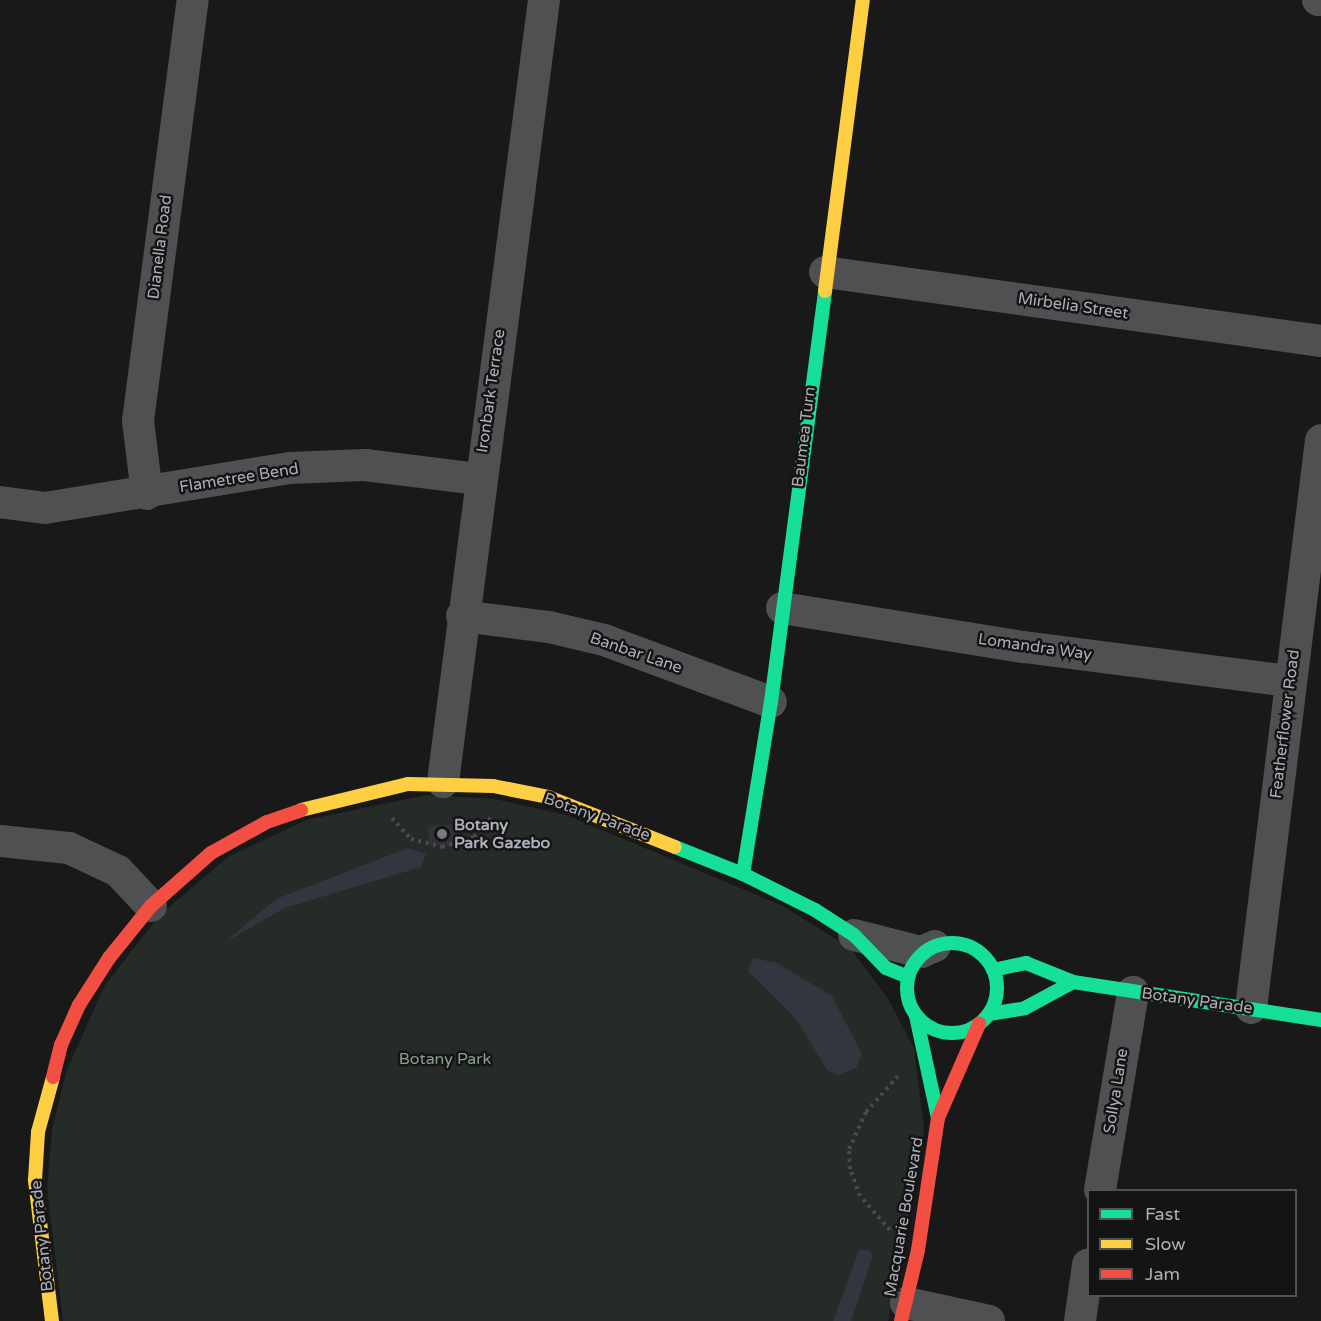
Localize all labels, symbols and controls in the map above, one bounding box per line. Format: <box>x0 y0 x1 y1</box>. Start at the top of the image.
street label: Dianella Road <box>144 194 176 300</box>
street label: Mirbelia Street <box>1017 289 1129 323</box>
street label: Ironbark Terrace <box>473 328 509 454</box>
street label: Baumea Turn <box>788 386 820 488</box>
street label: Flametree Bend <box>178 459 300 497</box>
street label: Banbar Lane <box>587 628 685 678</box>
street label: Lomandra Way <box>977 630 1093 664</box>
street label: Featherflower Road <box>1266 648 1304 800</box>
street label: Botany Parade <box>541 789 653 845</box>
place label: Botany Park Gazebo <box>454 815 550 853</box>
marker: Botany Park Gazebo <box>435 827 449 841</box>
street label: Botany Parade <box>1140 984 1254 1018</box>
street label: Sollya Lane <box>1100 1047 1132 1135</box>
park label: Botany Park <box>399 1049 491 1069</box>
street label: Macquarie Boulevard <box>880 1136 928 1298</box>
street label: Botany Parade <box>27 1179 57 1293</box>
legend <box>1087 1189 1297 1297</box>
text: Fast <box>1145 1203 1180 1225</box>
text: Slow <box>1145 1233 1186 1255</box>
text: Jam <box>1145 1263 1180 1285</box>

